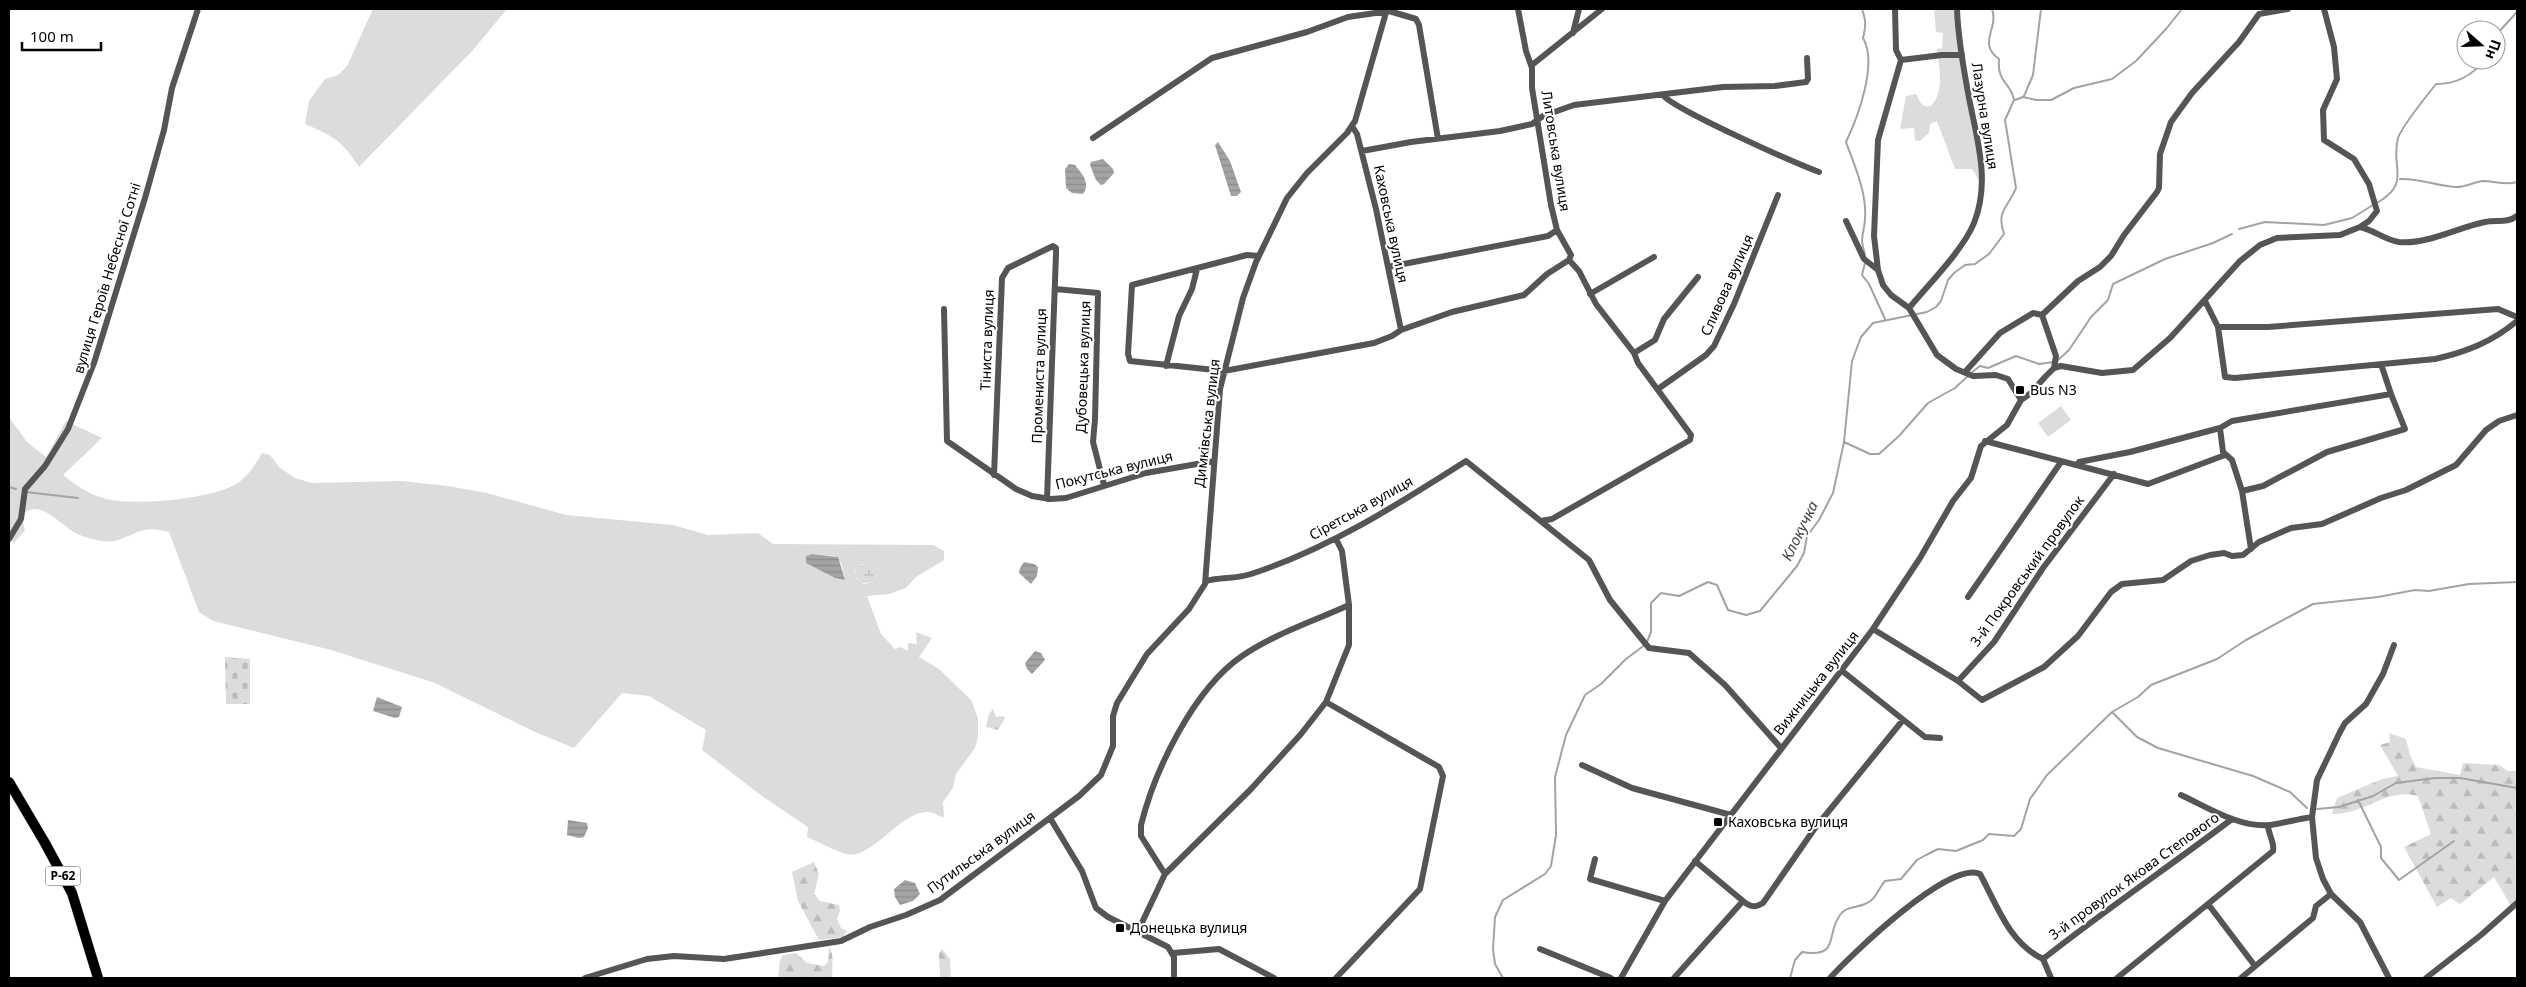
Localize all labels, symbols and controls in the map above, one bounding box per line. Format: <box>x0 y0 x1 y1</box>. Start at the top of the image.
scale bar <box>22 20 101 52</box>
north arrow <box>2456 20 2506 70</box>
text: 100 m <box>30 26 74 46</box>
text: Пн <box>2481 37 2506 62</box>
street label: Лазурна вулиця <box>1968 61 2003 171</box>
street label: Литовська вулиця <box>1538 89 1575 213</box>
street label: Каховська вулиця <box>1370 163 1413 285</box>
street label: вулиця Героїв Небесної Сотні <box>68 180 145 376</box>
street label: Сливова вулиця <box>1696 231 1757 339</box>
street label: Тіниста вулиця <box>975 289 998 391</box>
street label: Дубовецька вулиця <box>1071 300 1094 434</box>
street label: Промениста вулиця <box>1027 308 1050 444</box>
street label: Димківська вулиця <box>1189 358 1224 488</box>
place label: Bus N3 <box>2030 380 2077 399</box>
marker: Bus N3 <box>2014 384 2026 396</box>
street label: Покутська вулиця <box>1053 446 1175 493</box>
street label: Сіретська вулиця <box>1305 471 1416 544</box>
street label: 3-й Покровський провулок <box>1965 491 2088 650</box>
water label: Клокучка <box>1776 497 1822 564</box>
street label: Вижницька вулиця <box>1769 626 1863 739</box>
street label: Путильська вулиця <box>923 806 1039 897</box>
street label: 3-й провулок Якова Степового <box>2045 807 2223 944</box>
place label: Каховська вулиця <box>1728 812 1848 831</box>
marker: Каховська вулиця <box>1712 816 1724 828</box>
road number: Р-62 <box>46 866 80 886</box>
place label: Донецька вулиця <box>1130 918 1247 937</box>
marker: Донецька вулиця <box>1114 922 1126 934</box>

